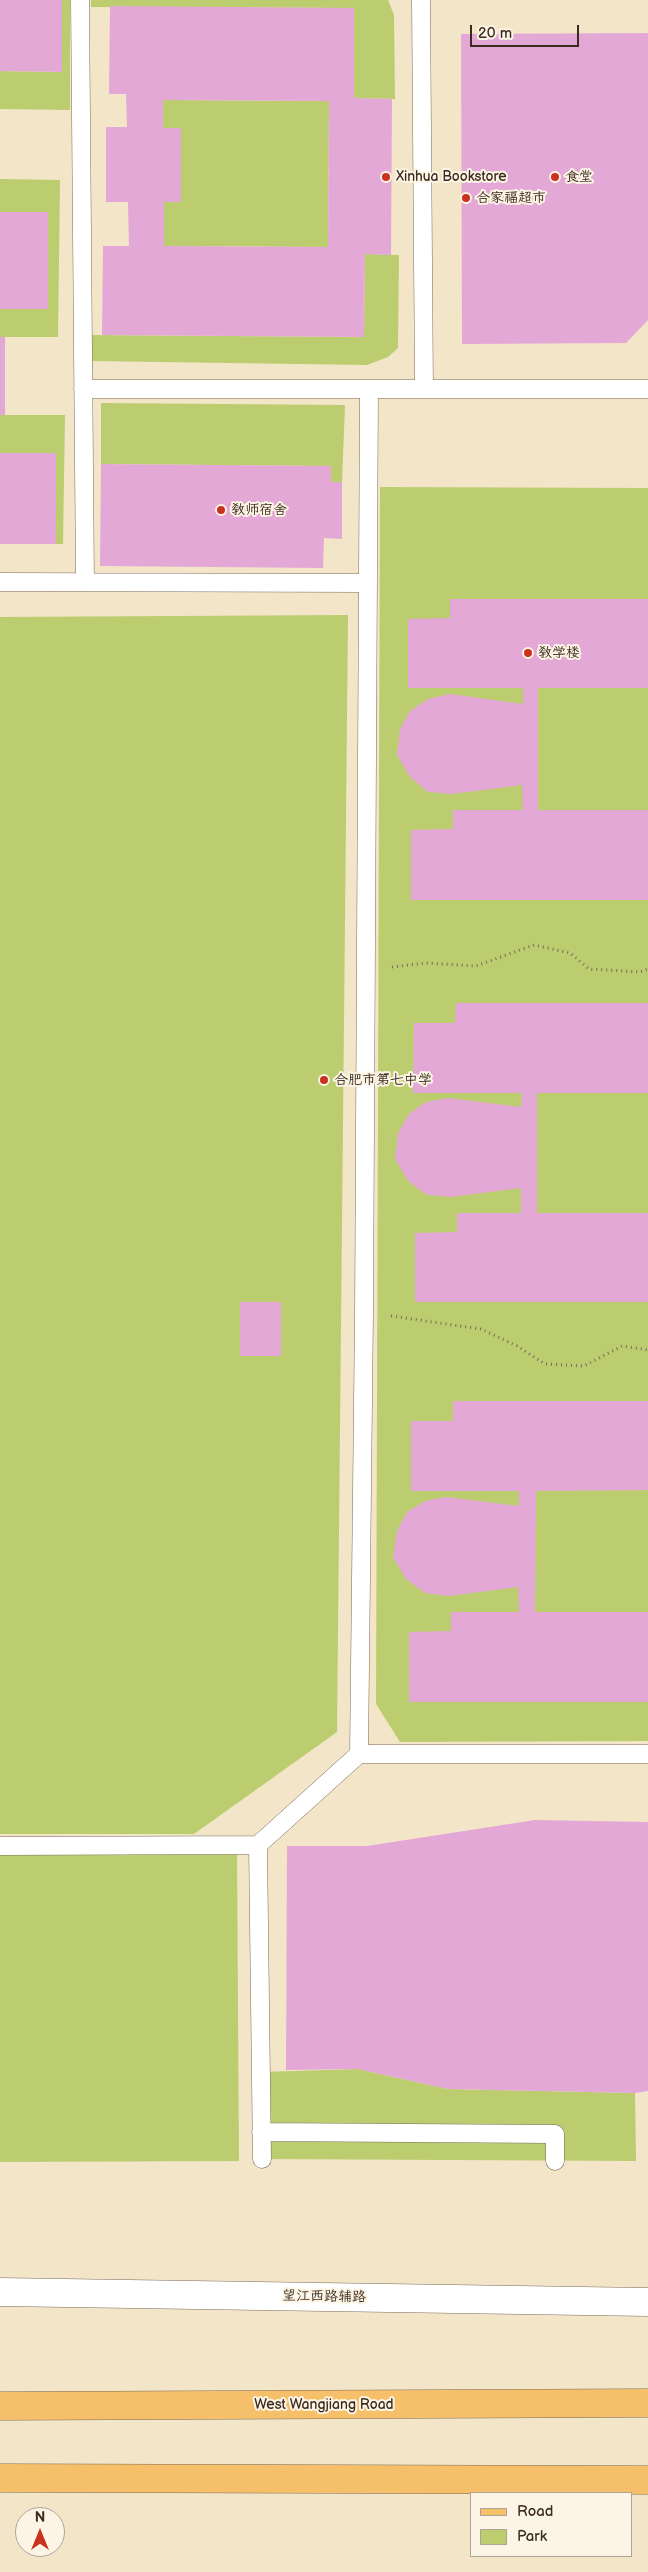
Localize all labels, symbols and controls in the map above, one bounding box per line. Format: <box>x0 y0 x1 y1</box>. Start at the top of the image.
scale bar <box>473 15 582 47</box>
text: 20 m <box>478 24 512 43</box>
place label: Xinhua Bookstore <box>396 169 506 185</box>
place label: 食堂 <box>565 169 593 185</box>
marker: Xinhua Bookstore <box>380 171 392 183</box>
marker: 食堂 <box>549 171 561 183</box>
place label: 合家福超市 <box>476 190 546 206</box>
marker: 合家福超市 <box>460 192 472 204</box>
place label: 教师宿舍 <box>231 502 287 518</box>
marker: 教师宿舍 <box>215 504 227 516</box>
place label: 教学楼 <box>538 645 580 661</box>
marker: 教学楼 <box>522 647 534 659</box>
place label: 合肥市第七中学 <box>334 1072 432 1088</box>
marker: 合肥市第七中学 <box>318 1074 330 1086</box>
street label: 望江西路辅路 <box>282 2288 366 2306</box>
street label: West Wangjiang Road <box>254 2397 394 2413</box>
legend <box>470 2492 633 2557</box>
text: Road <box>517 2502 553 2521</box>
north arrow <box>15 2507 65 2557</box>
text: N <box>35 2509 45 2526</box>
text: Park <box>517 2527 547 2546</box>

